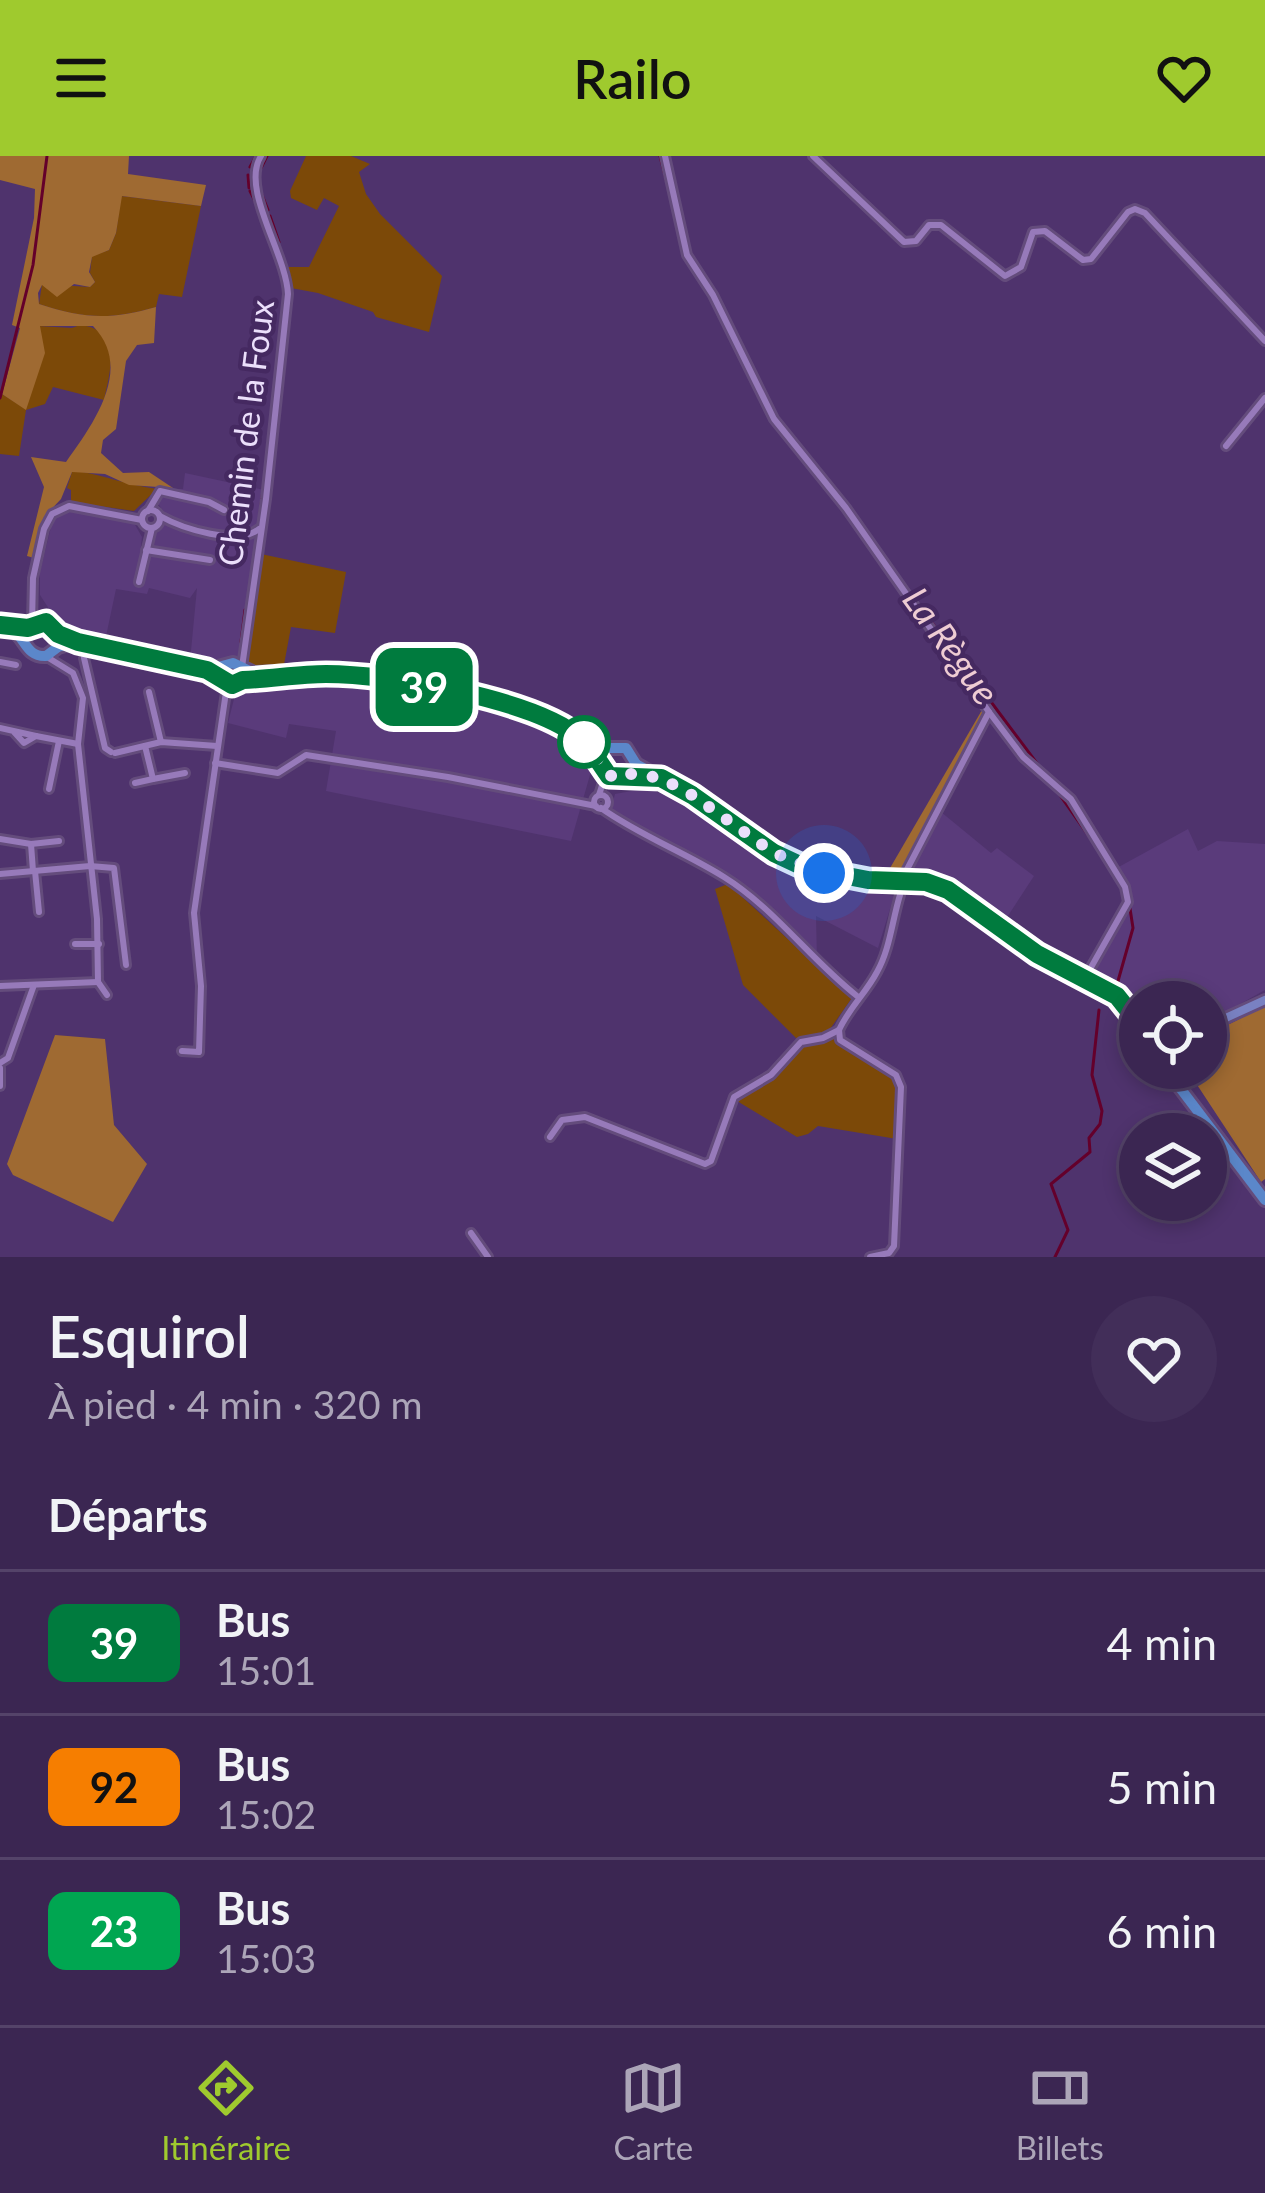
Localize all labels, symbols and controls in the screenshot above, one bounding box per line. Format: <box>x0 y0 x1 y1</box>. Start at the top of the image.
icon: menu <box>48 45 114 111</box>
icon: heart <box>1151 45 1217 111</box>
text: Railo <box>573 46 692 111</box>
street label: Chemin de la Foux <box>209 297 281 568</box>
water label: La Règue <box>895 578 1009 713</box>
line badge: 39 <box>370 648 478 726</box>
text: 39 <box>400 662 448 712</box>
unlabelled marker <box>559 717 609 767</box>
your location <box>794 843 854 903</box>
map controls <box>1119 981 1227 1221</box>
button: locate <box>1119 981 1227 1089</box>
button: layers <box>1119 1113 1227 1221</box>
button: heart <box>1091 1296 1217 1422</box>
text: Esquirol <box>48 1302 250 1370</box>
text: À pied · 4 min · 320 m <box>48 1381 423 1427</box>
text: Départs <box>48 1488 208 1542</box>
text: Bus <box>216 1593 290 1647</box>
text: 4 min <box>1106 1616 1217 1670</box>
text: 39 <box>90 1618 138 1668</box>
text: 15:01 <box>216 1647 316 1693</box>
text: Bus <box>216 1737 290 1791</box>
text: 5 min <box>1106 1760 1217 1814</box>
text: 92 <box>90 1762 138 1812</box>
text: 15:02 <box>216 1791 316 1837</box>
text: Bus <box>216 1881 290 1935</box>
text: 6 min <box>1106 1904 1217 1958</box>
text: 23 <box>90 1906 138 1956</box>
text: 15:03 <box>216 1935 316 1981</box>
tab: Itinéraire <box>161 2055 291 2167</box>
tab: Carte <box>614 2055 693 2167</box>
tab: Billets <box>1016 2055 1104 2167</box>

